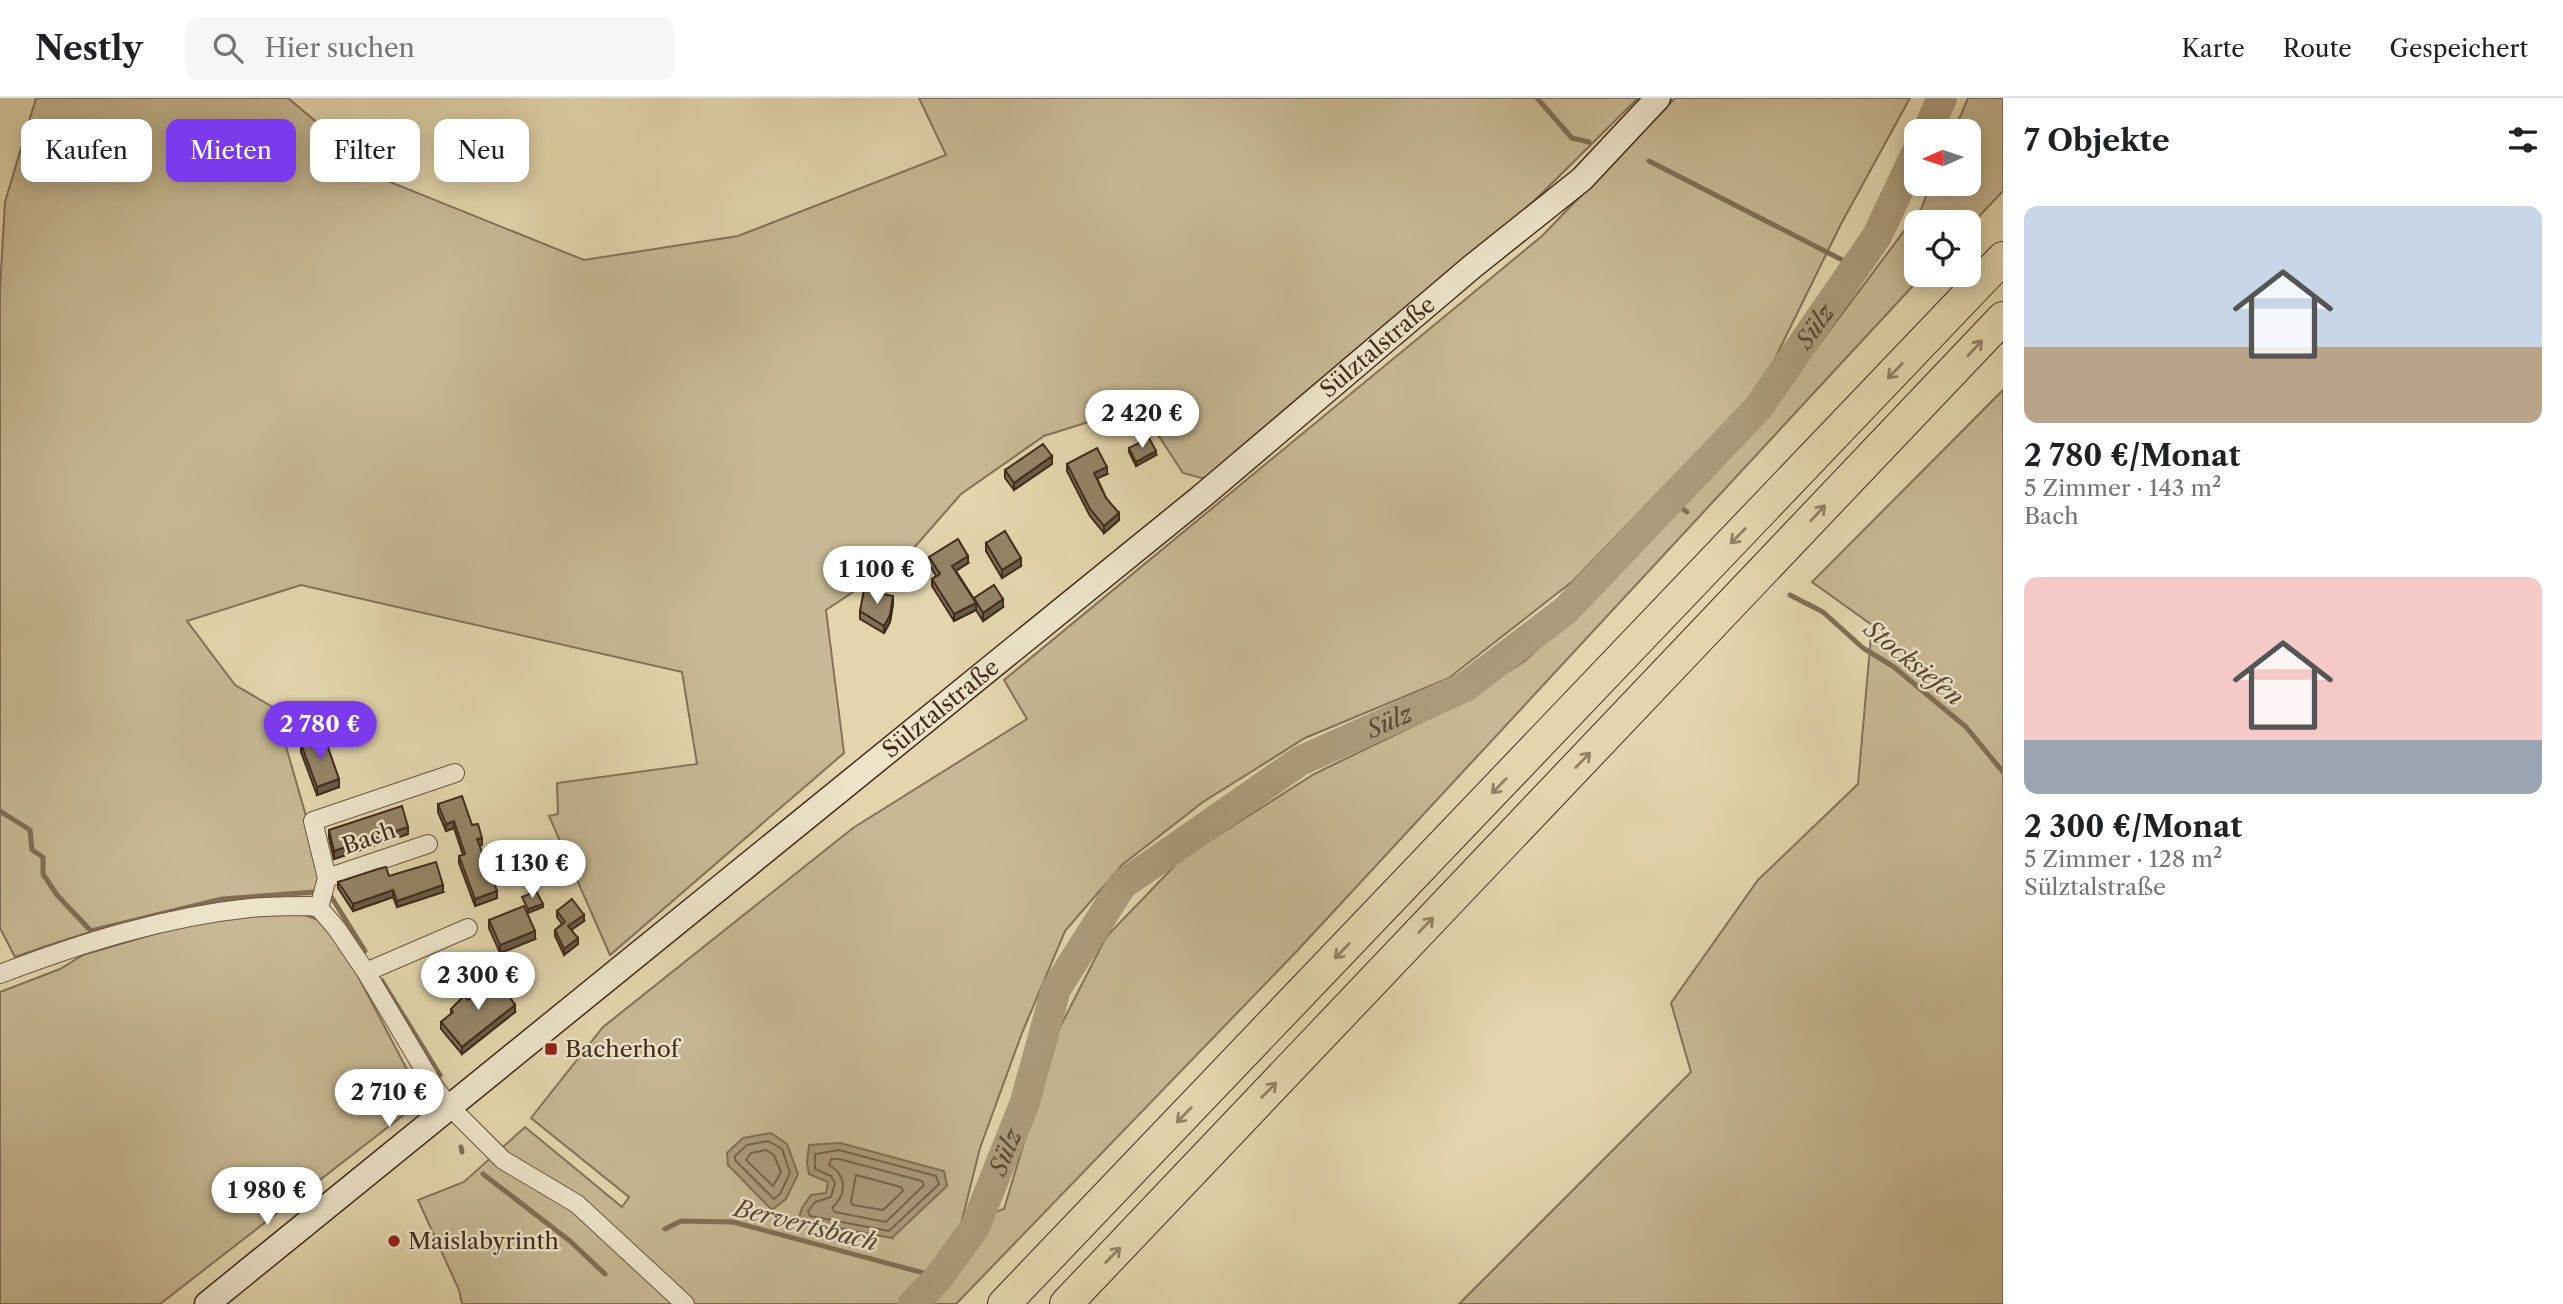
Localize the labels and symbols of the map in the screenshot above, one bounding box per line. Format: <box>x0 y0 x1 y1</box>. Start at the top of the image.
north arrow <box>1904 119 1981 196</box>
street label: Sülztalstraße <box>1314 290 1441 404</box>
water label: Sülz <box>1788 297 1841 356</box>
one-way arrow <box>1966 340 1983 357</box>
one-way arrow <box>1886 363 1903 380</box>
pin: 2 420 € <box>1077 390 1207 450</box>
one-way arrow <box>1810 505 1827 522</box>
one-way arrow <box>1729 527 1746 544</box>
pin: 1 100 € <box>812 546 942 606</box>
water label: Stocksiefen <box>1857 613 1970 712</box>
street label: Sülztalstraße <box>877 653 1005 764</box>
water label: Sülz <box>1360 697 1418 745</box>
pin: 2 780 € <box>255 702 385 761</box>
one-way arrow <box>1575 752 1592 769</box>
one-way arrow <box>1490 777 1507 794</box>
street label: Bach <box>339 816 399 860</box>
pin: 1 130 € <box>467 840 597 900</box>
one-way arrow <box>1418 917 1435 934</box>
one-way arrow <box>1333 942 1350 959</box>
pin: 2 300 € <box>413 953 543 1012</box>
place label: Bacherhof <box>565 1035 682 1063</box>
marker: Bacherhof <box>543 1041 559 1057</box>
pin: 2 710 € <box>324 1070 454 1129</box>
one-way arrow <box>1261 1082 1278 1099</box>
one-way arrow <box>1176 1106 1193 1123</box>
water label: Sülz <box>982 1123 1028 1181</box>
pin: 1 980 € <box>202 1168 332 1227</box>
water label: Bervertsbach <box>729 1193 881 1257</box>
place label: Maislabyrinth <box>408 1227 559 1255</box>
marker: Maislabyrinth <box>386 1233 402 1249</box>
one-way arrow <box>1104 1246 1121 1263</box>

